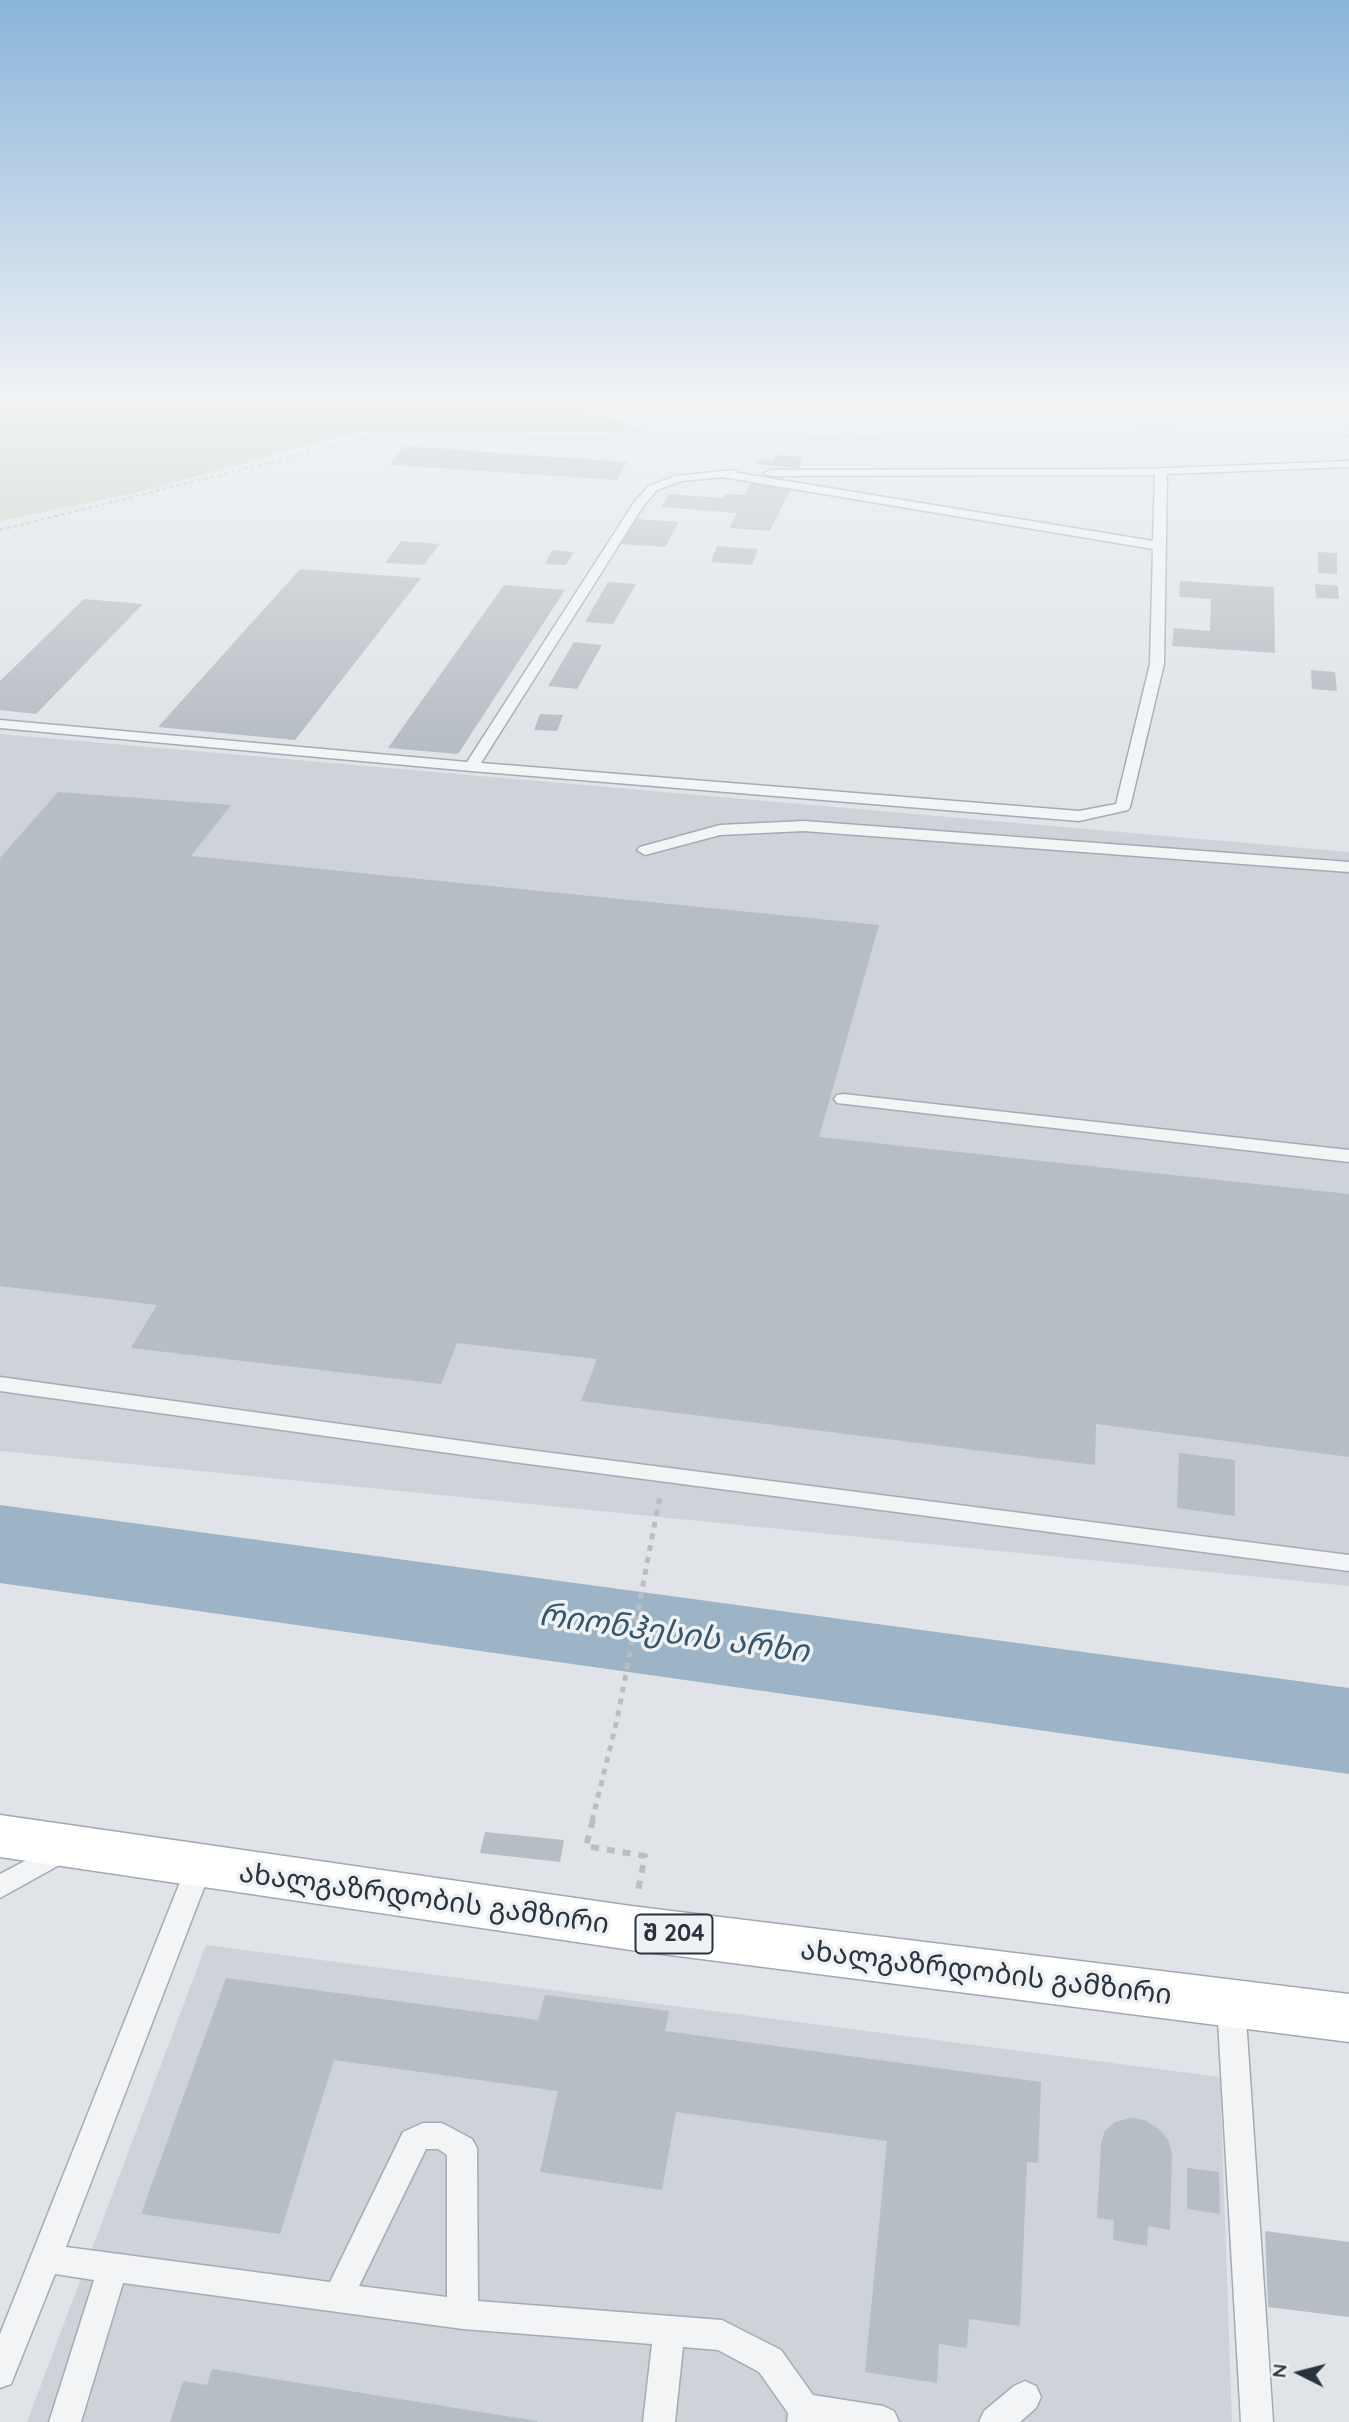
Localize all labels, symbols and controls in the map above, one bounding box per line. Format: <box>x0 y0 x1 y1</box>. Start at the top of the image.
water label: რიონჰესის არხი <box>537 1596 811 1672</box>
street label: ახალგაზრდობის გამზირი <box>237 1856 611 1942</box>
road number: შ 204 <box>636 1914 712 1954</box>
street label: ახალგაზრდობის გამზირი <box>799 1934 1173 2012</box>
north arrow <box>1265 2338 1335 2408</box>
text: N <box>1266 2363 1292 2379</box>

